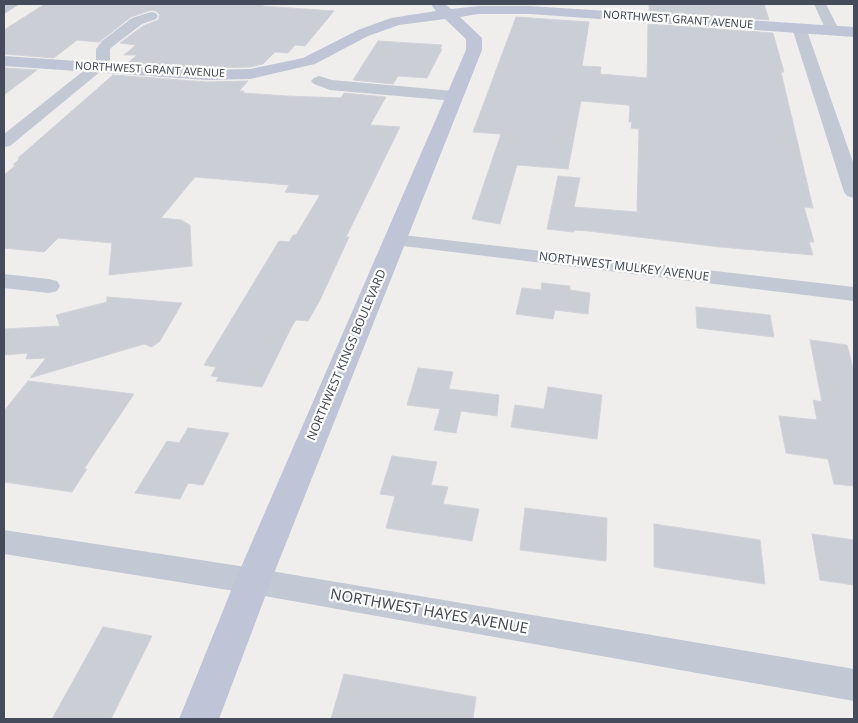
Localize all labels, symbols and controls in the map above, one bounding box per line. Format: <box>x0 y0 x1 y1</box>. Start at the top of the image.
street label: NORTHWEST GRANT AVENUE <box>602 8 754 32</box>
street label: NORTHWEST GRANT AVENUE <box>75 59 225 81</box>
street label: NORTHWEST MULKEY AVENUE <box>538 249 710 285</box>
street label: NORTHWEST KINGS BOULEVARD <box>304 267 390 443</box>
street label: NORTHWEST HAYES AVENUE <box>329 586 529 638</box>

